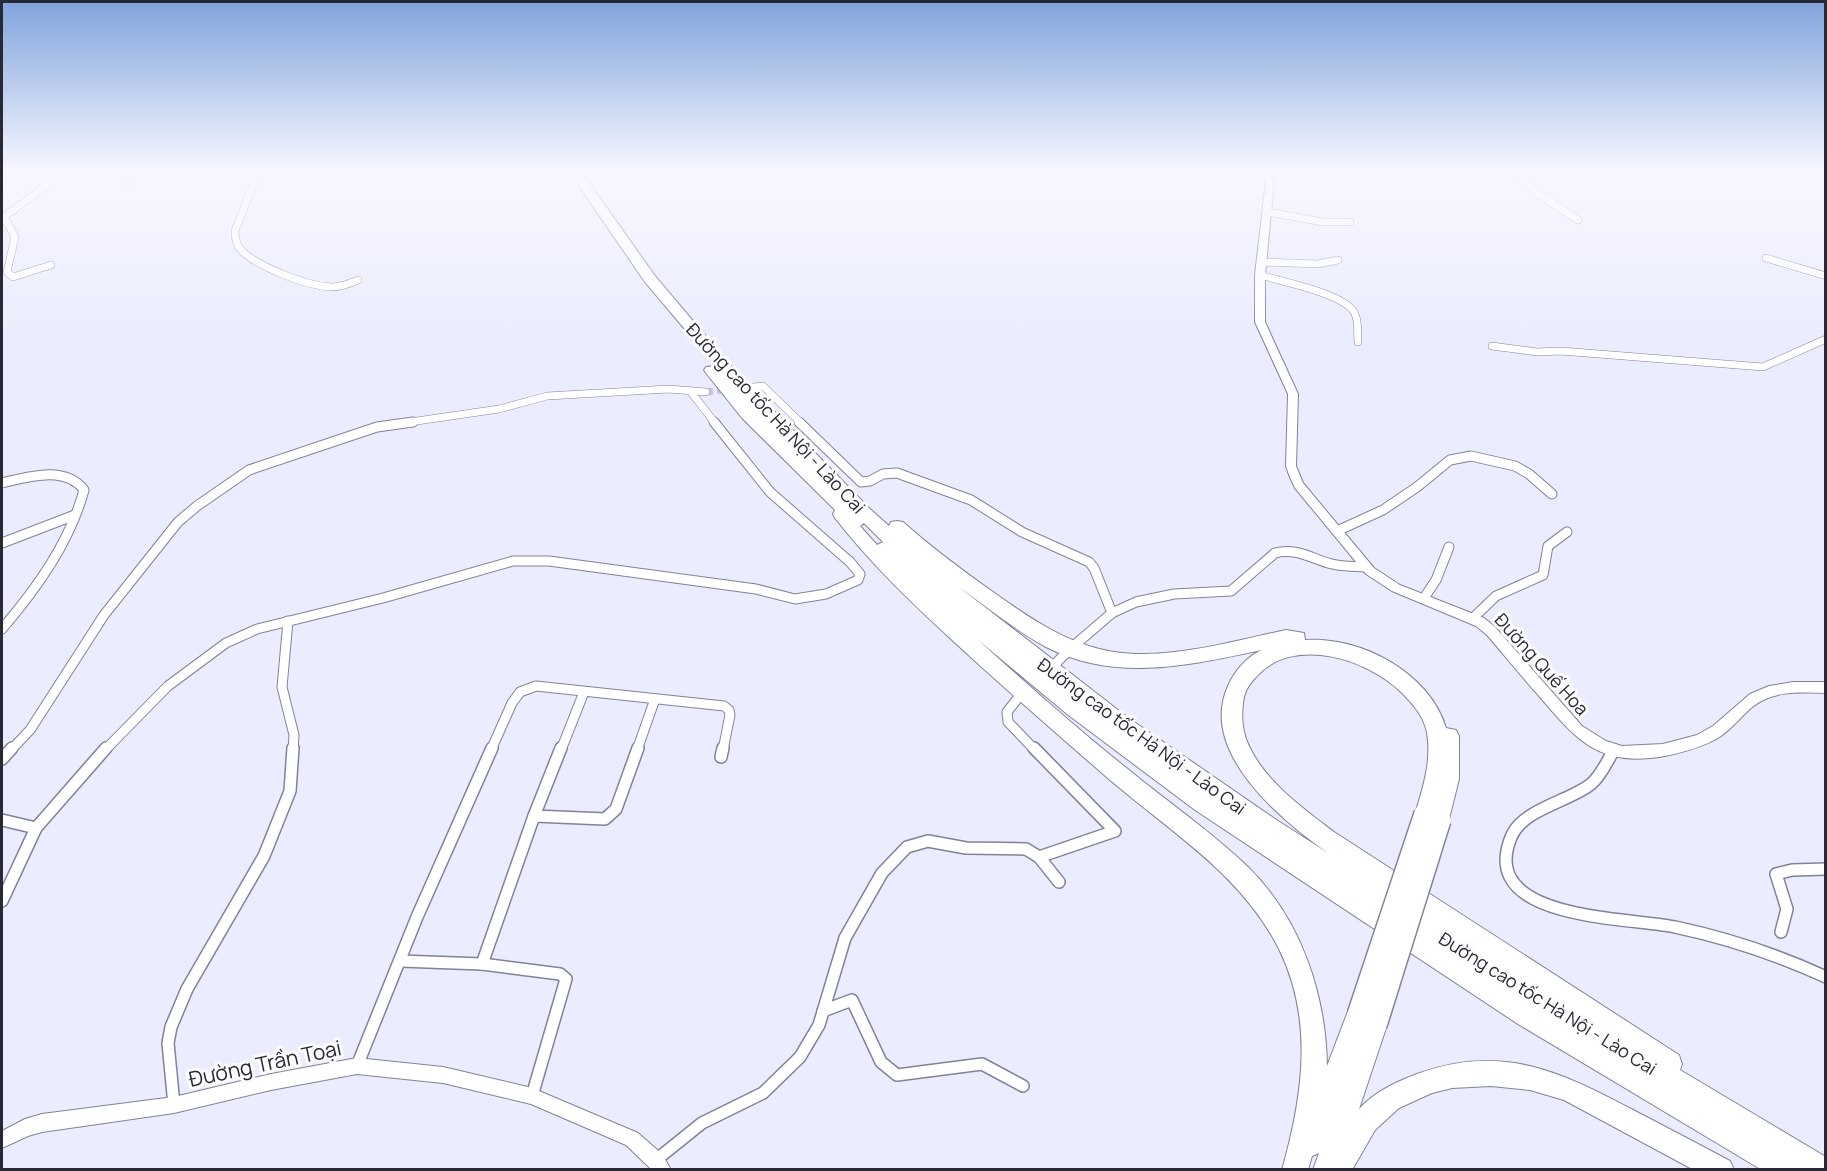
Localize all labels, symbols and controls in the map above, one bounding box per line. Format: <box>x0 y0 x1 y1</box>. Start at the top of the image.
street label: Đường cao tốc Hà Nội - Lào Cai <box>681 318 871 518</box>
street label: Đường Quế Hoa <box>1490 608 1594 720</box>
street label: Đường cao tốc Hà Nội - Lào Cai <box>1033 652 1251 820</box>
street label: Đường cao tốc Hà Nội - Lào Cai <box>1435 926 1661 1080</box>
street label: Đường Trần Toại <box>186 1033 344 1093</box>

